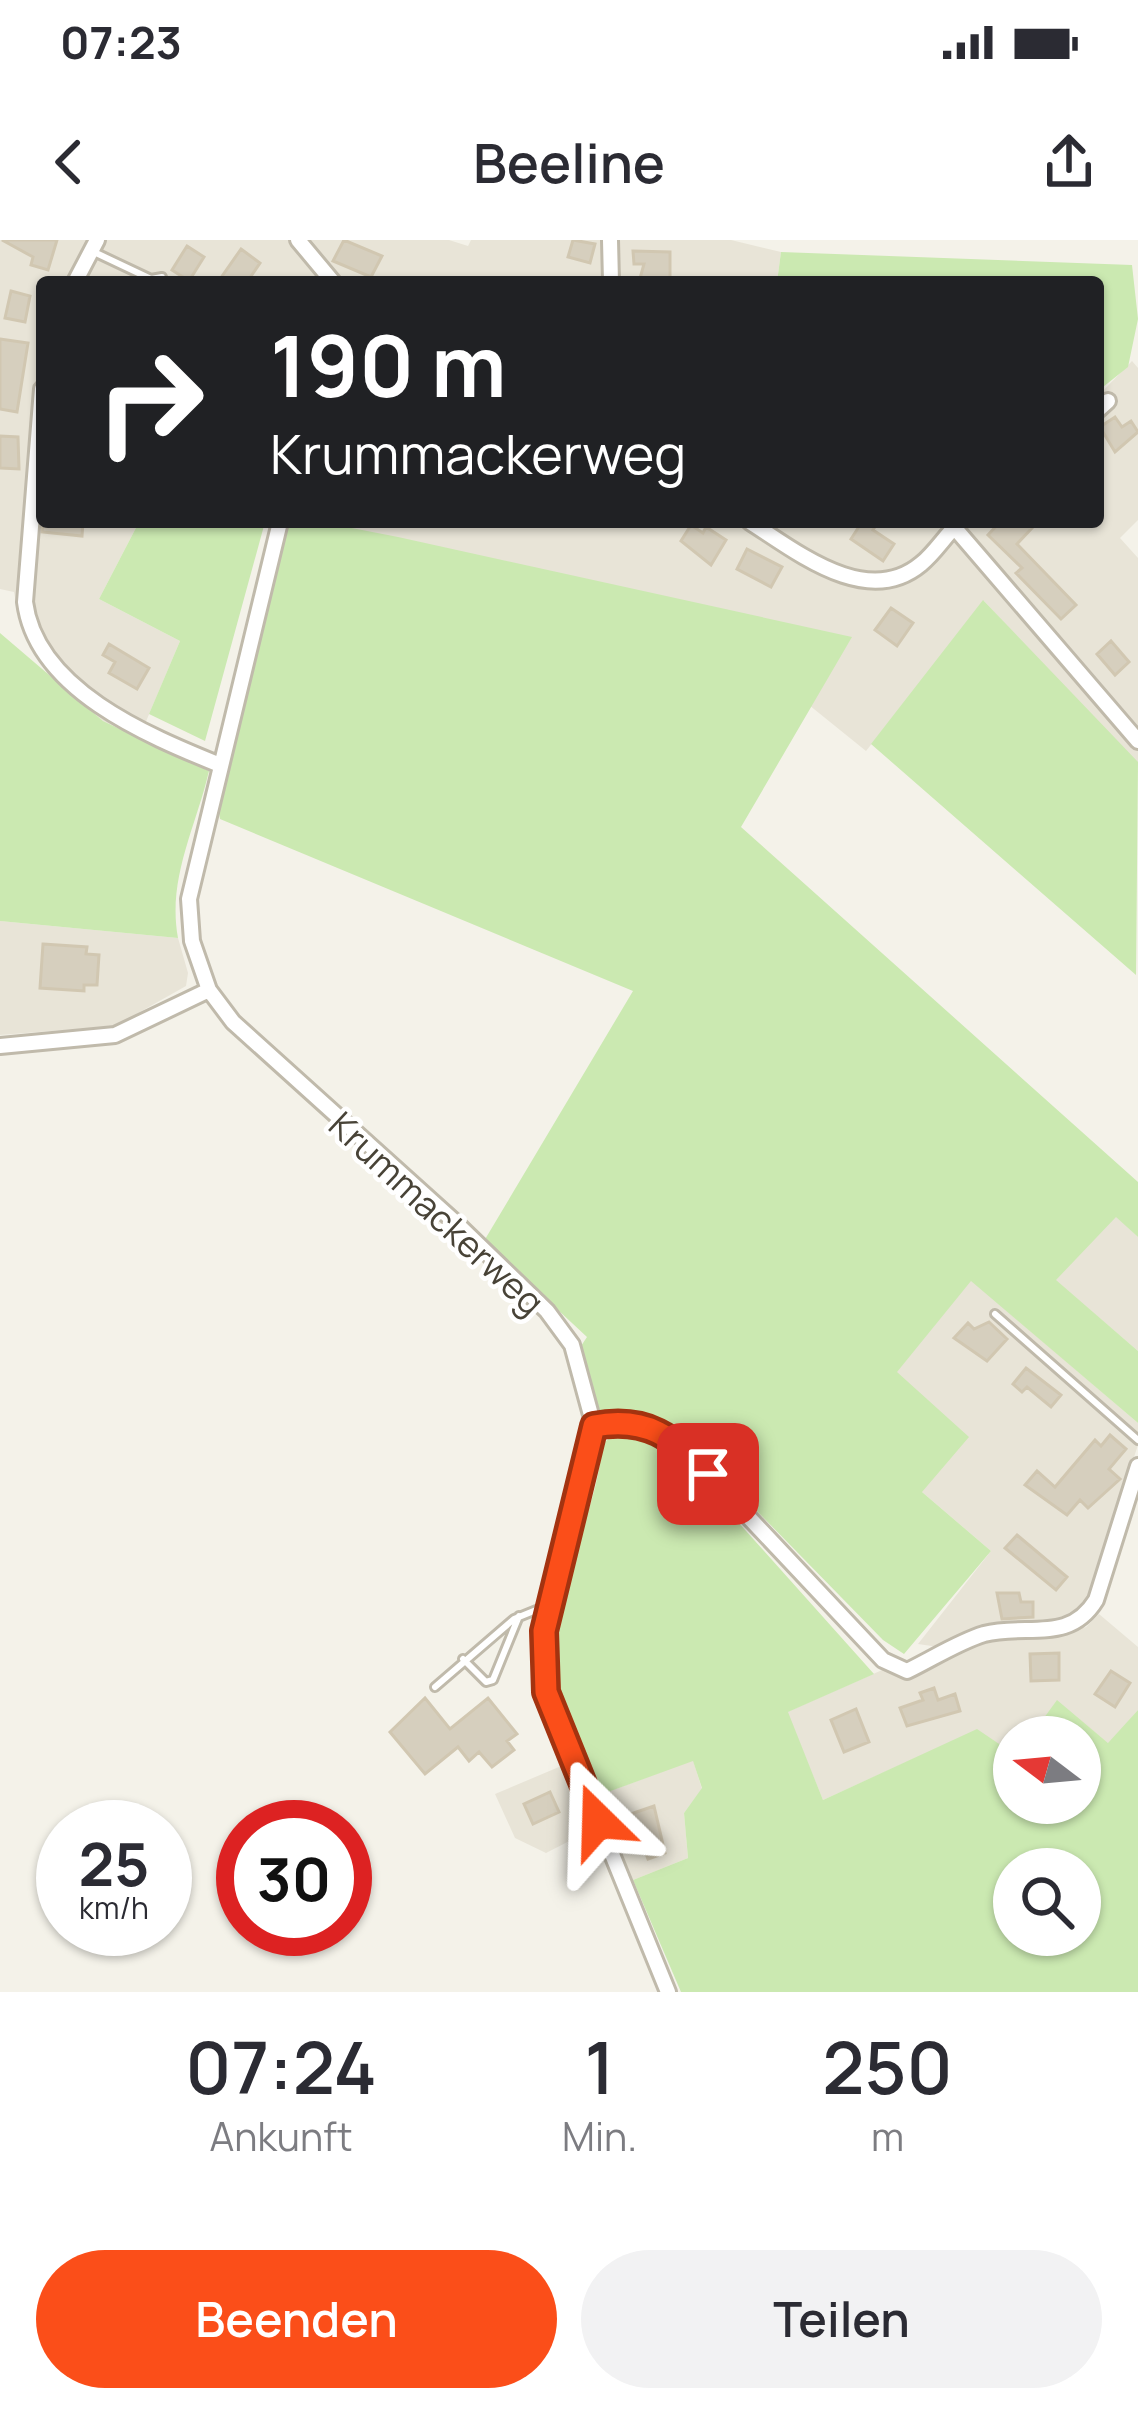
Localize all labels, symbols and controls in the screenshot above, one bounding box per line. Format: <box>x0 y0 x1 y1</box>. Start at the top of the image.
text: 07:23 <box>60 11 182 73</box>
text: Beeline <box>473 125 665 199</box>
icon: back <box>36 129 102 195</box>
icon: share <box>1036 129 1102 195</box>
text: 190 m <box>270 307 507 422</box>
icon: right <box>72 324 228 480</box>
text: Krummackerweg <box>270 416 686 490</box>
street label: Krummackerweg <box>319 1100 555 1326</box>
pin <box>657 1423 759 1525</box>
icon: arrive <box>675 1441 741 1507</box>
north arrow <box>993 1716 1101 1824</box>
map controls <box>993 1716 1101 1956</box>
position arrow <box>535 1758 661 1884</box>
speed limit sign: 30 <box>216 1800 372 1956</box>
text: 25 <box>79 1822 149 1904</box>
button: search <box>993 1848 1101 1956</box>
text: km/h <box>79 1887 149 1928</box>
text: 07:24 <box>185 2017 377 2116</box>
text: 1 <box>584 2017 615 2116</box>
text: 250 <box>822 2017 953 2116</box>
text: Ankunft <box>210 2109 353 2163</box>
text: Min. <box>562 2109 637 2163</box>
text: m <box>871 2109 904 2163</box>
button: Beenden <box>36 2250 557 2388</box>
button: Teilen <box>581 2250 1102 2388</box>

